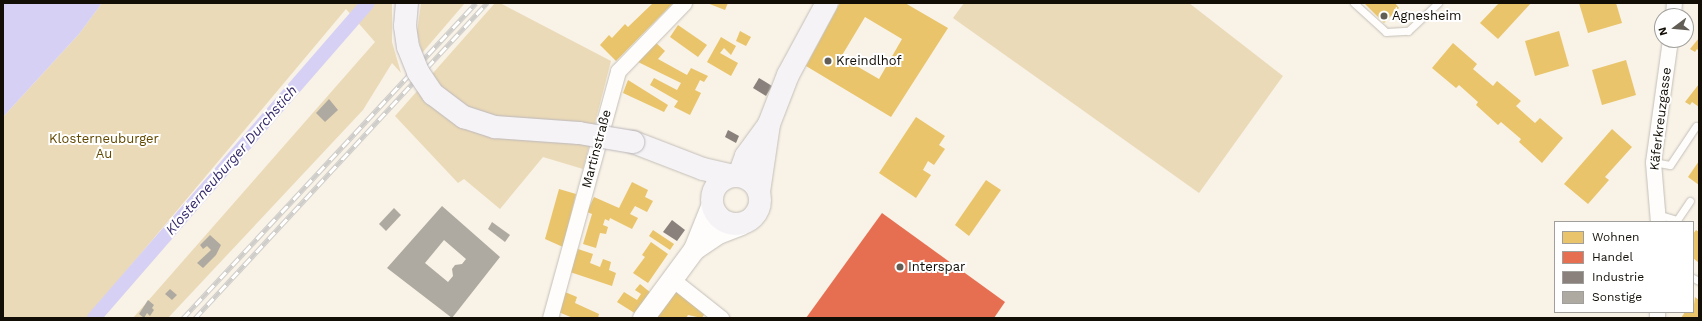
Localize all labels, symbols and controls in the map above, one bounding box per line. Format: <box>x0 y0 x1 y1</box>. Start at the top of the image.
place label: Agnesheim <box>1392 8 1461 24</box>
north arrow <box>1654 8 1694 48</box>
marker: Agnesheim <box>1379 11 1389 21</box>
text: N <box>1656 25 1670 37</box>
place label: Kreindlhof <box>836 53 902 69</box>
marker: Kreindlhof <box>823 56 833 66</box>
street label: Käferkreuzgasse <box>1647 67 1675 171</box>
water label: Klosterneuburger Durchstich <box>161 82 301 238</box>
street label: Martinstraße <box>579 108 615 190</box>
park label: Klosterneuburger Au <box>49 132 159 163</box>
legend <box>1554 221 1694 313</box>
text: Wohnen <box>1592 230 1640 244</box>
text: Handel <box>1592 250 1633 264</box>
place label: Interspar <box>908 259 965 275</box>
marker: Interspar <box>895 262 905 272</box>
text: Industrie <box>1592 270 1644 284</box>
text: Sonstige <box>1592 290 1642 304</box>

